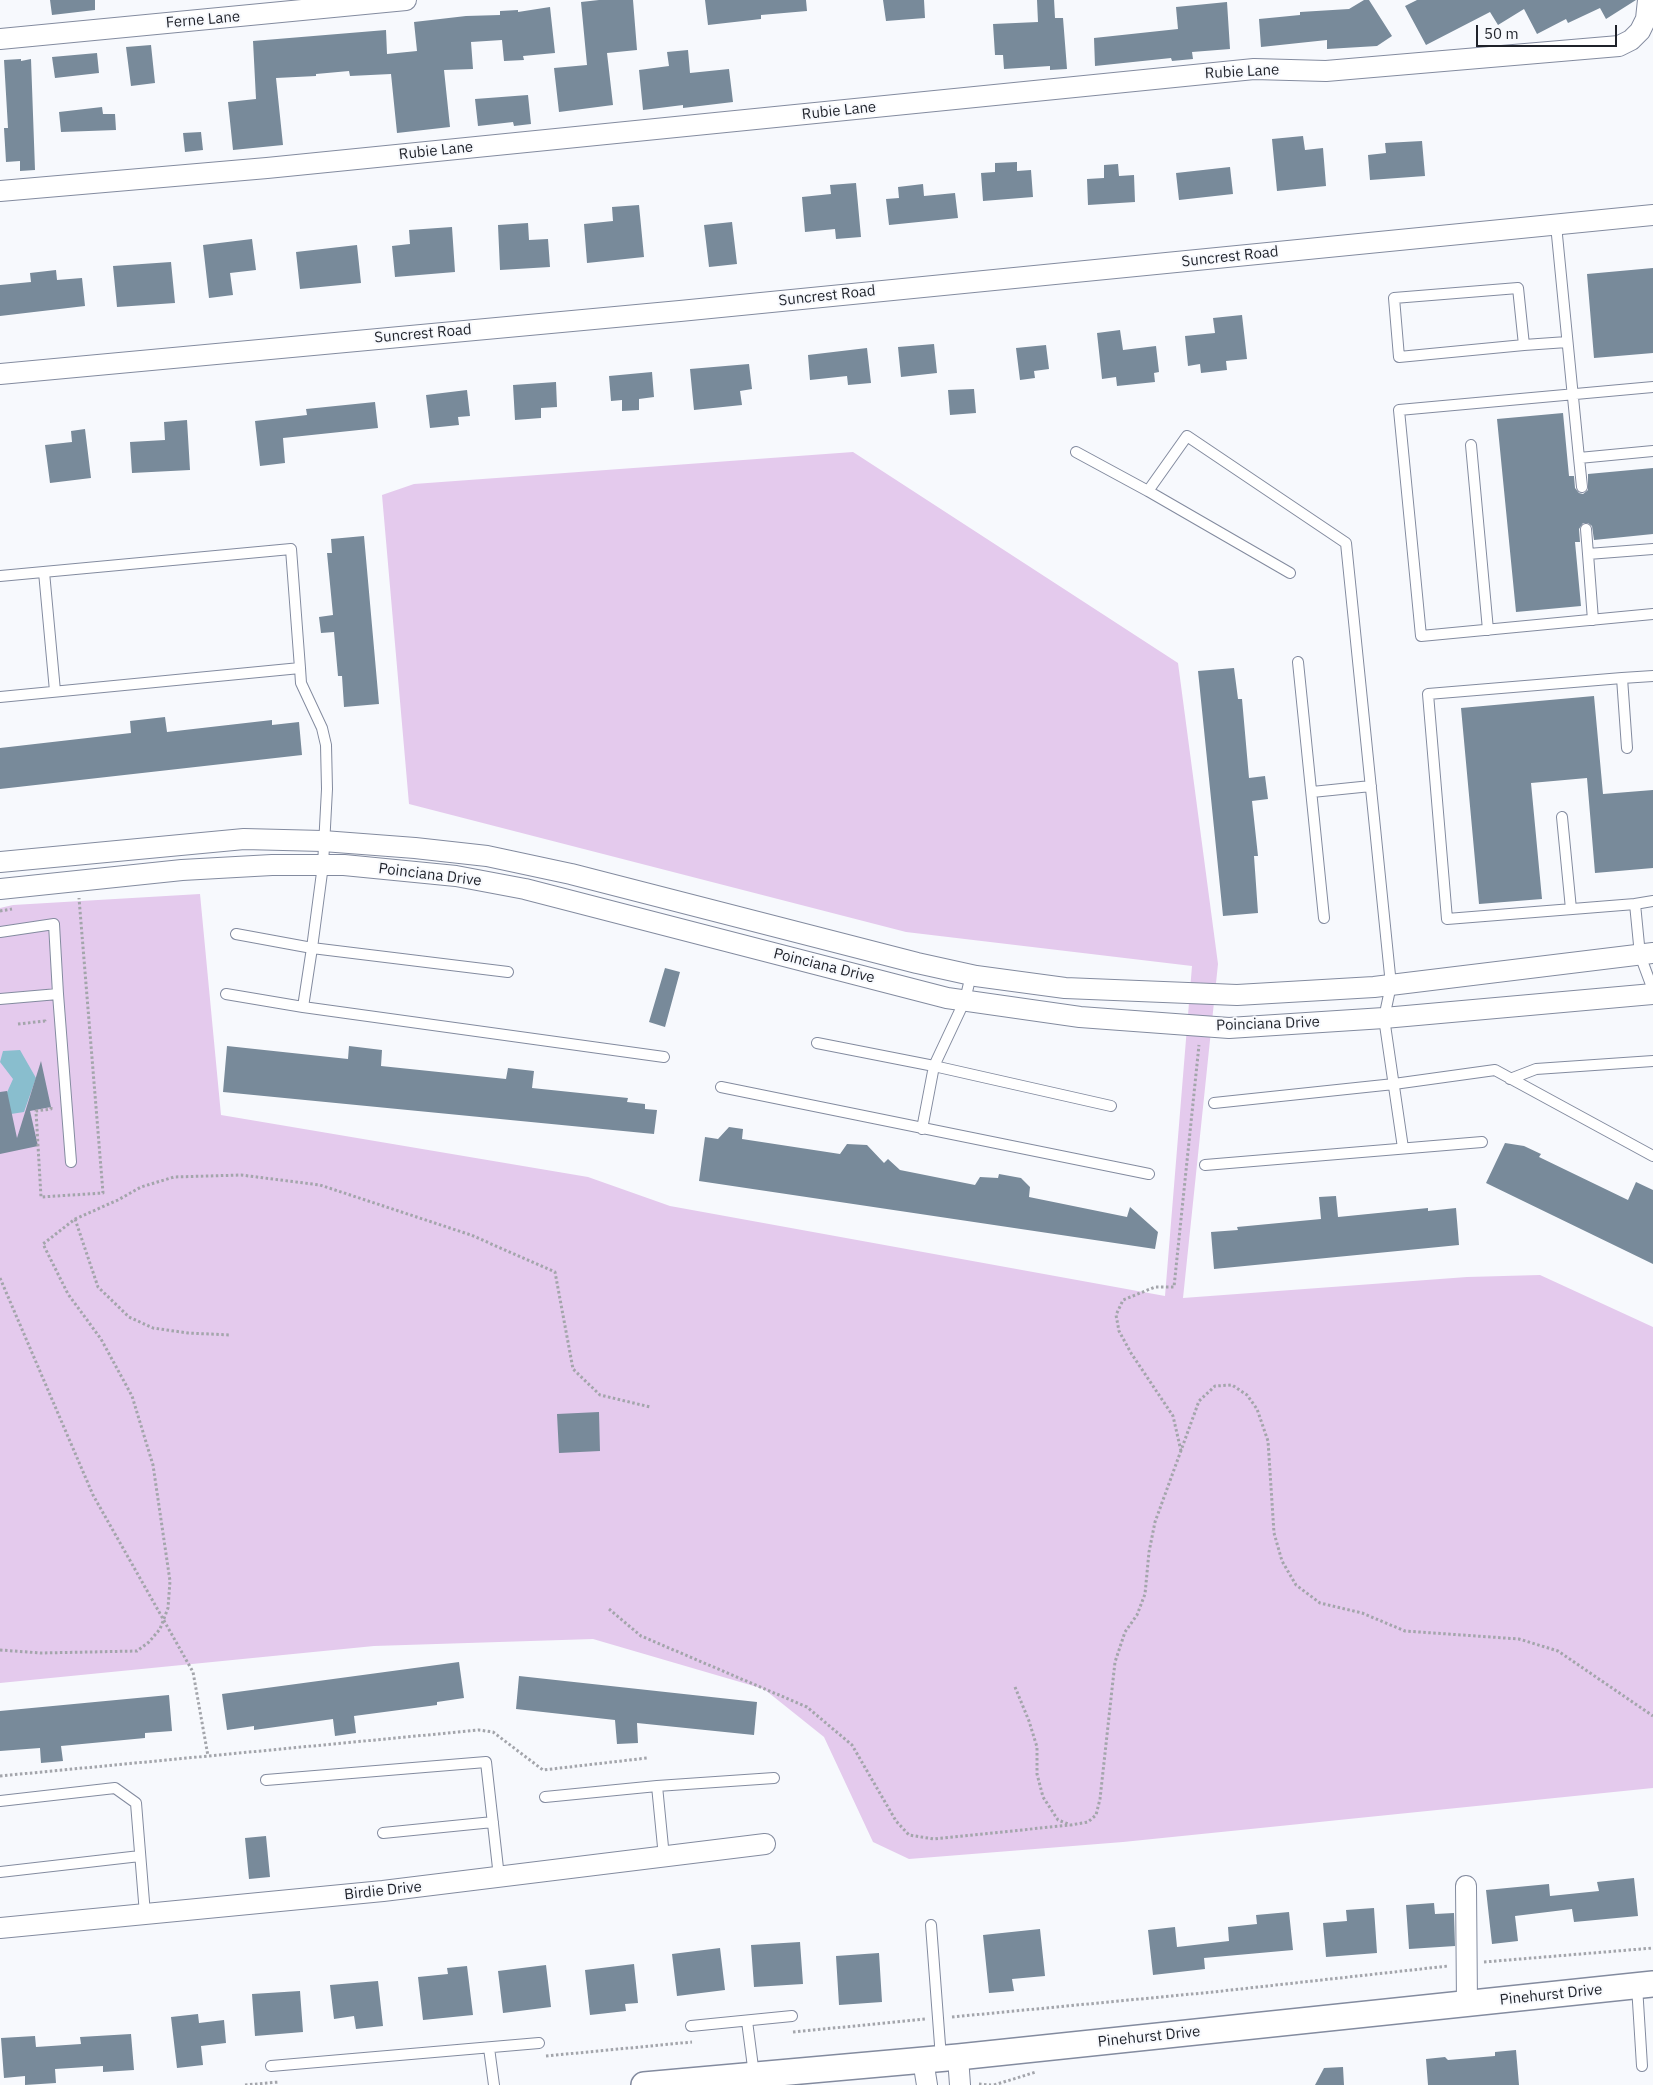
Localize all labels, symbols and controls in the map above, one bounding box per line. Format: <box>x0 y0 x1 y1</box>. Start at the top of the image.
street label: Ferne Lane <box>165 8 241 32</box>
scale bar <box>1478 15 1619 47</box>
text: 50 m <box>1484 24 1519 43</box>
street label: Rubie Lane <box>1204 61 1280 83</box>
street label: Rubie Lane <box>801 98 877 124</box>
street label: Rubie Lane <box>398 138 474 164</box>
street label: Suncrest Road <box>1181 243 1279 271</box>
street label: Suncrest Road <box>778 282 876 310</box>
street label: Suncrest Road <box>374 321 472 347</box>
street label: Poinciana Drive <box>377 860 483 890</box>
street label: Poinciana Drive <box>772 945 876 987</box>
street label: Poinciana Drive <box>1216 1013 1320 1035</box>
street label: Birdie Drive <box>343 1878 423 1904</box>
street label: Pinehurst Drive <box>1499 1981 1603 2009</box>
street label: Pinehurst Drive <box>1097 2023 1201 2051</box>

